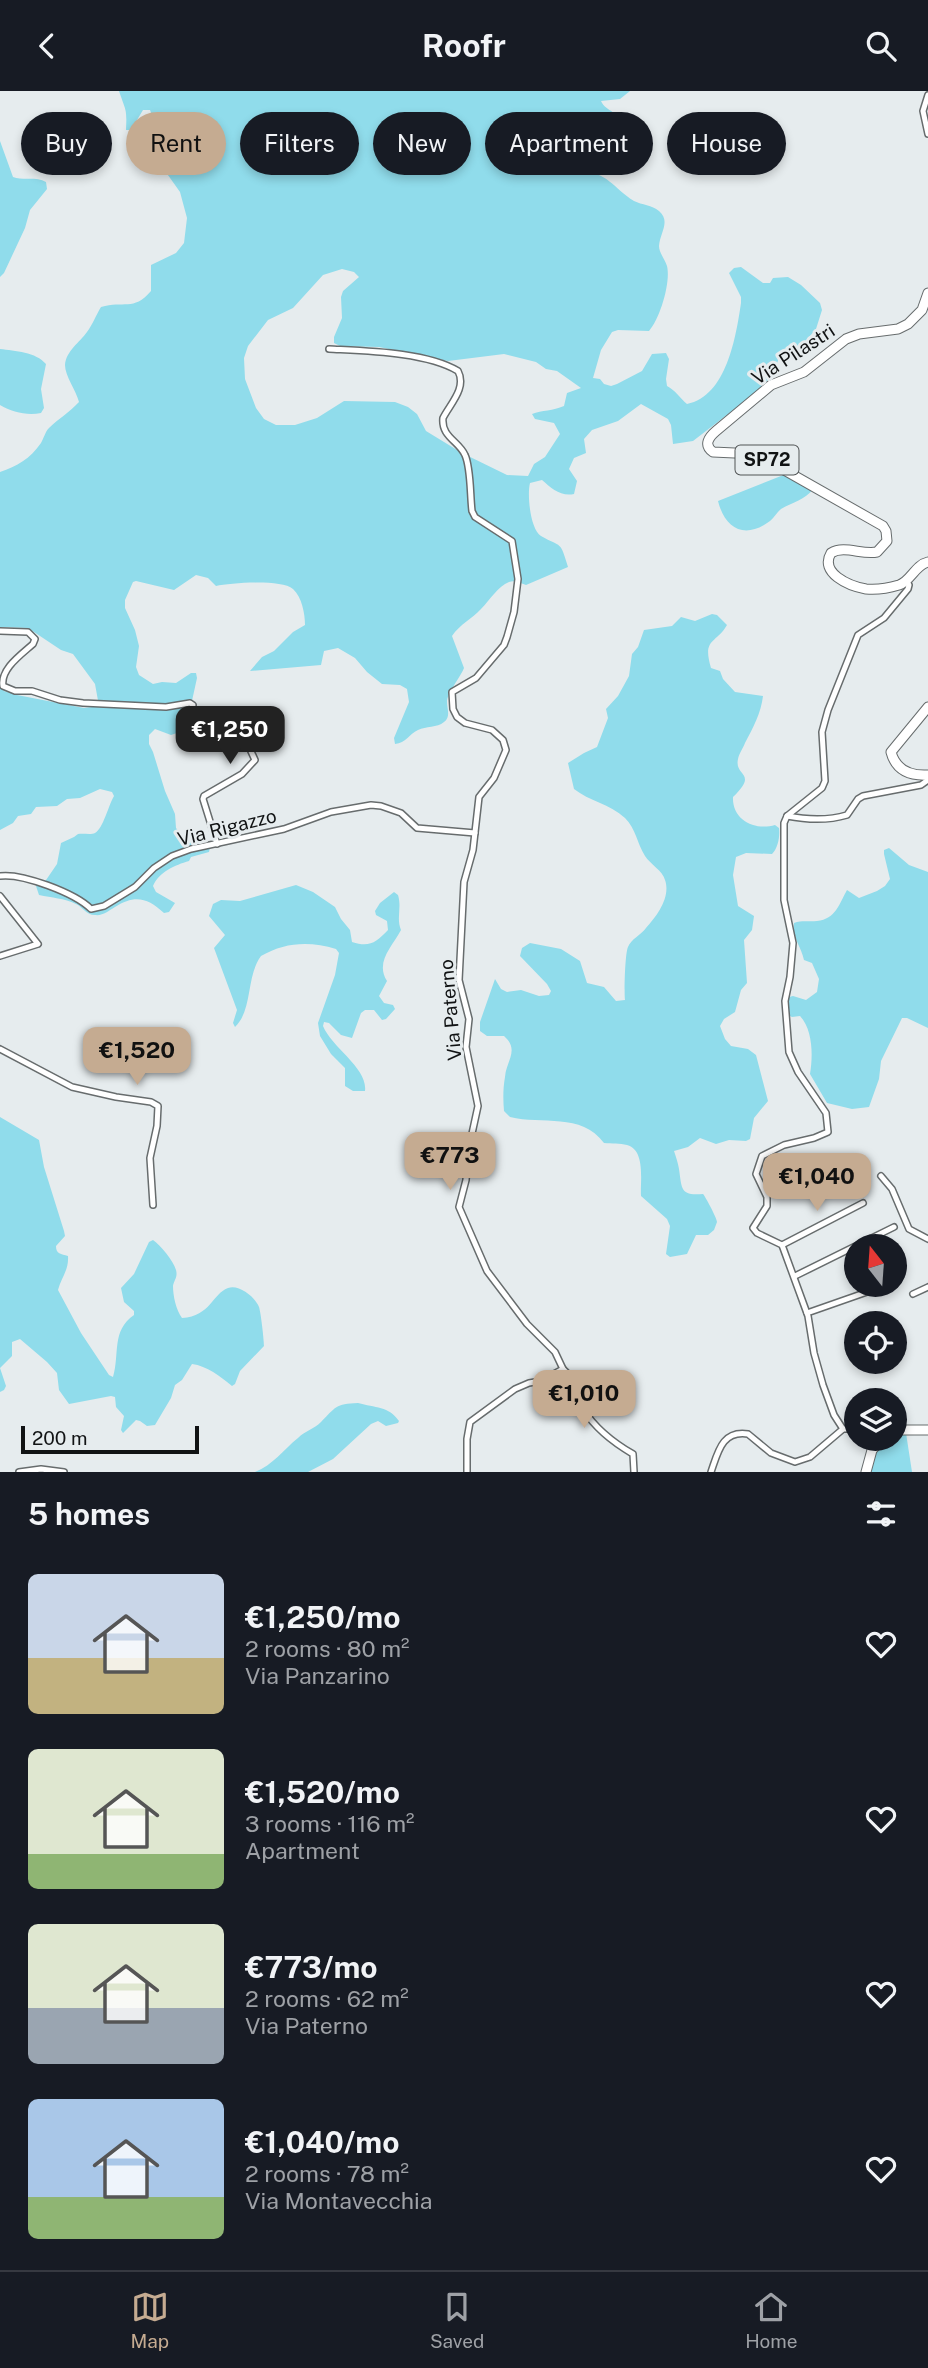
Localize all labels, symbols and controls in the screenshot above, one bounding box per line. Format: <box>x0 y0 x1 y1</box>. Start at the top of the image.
icon: back <box>28 27 66 65</box>
text: Roofr <box>422 27 506 64</box>
icon: search <box>862 27 900 65</box>
chip: Buy <box>21 112 112 175</box>
chip: Rent <box>126 112 226 175</box>
chip: Filters <box>240 112 359 175</box>
chip: New <box>373 112 471 175</box>
chip: Apartment <box>485 112 653 175</box>
chip: House <box>667 112 786 175</box>
street label: Via Pilastri <box>747 319 839 389</box>
road number: SP72 <box>736 445 798 475</box>
pin: €1,250 <box>173 707 287 766</box>
text: €1,250 <box>192 715 268 742</box>
street label: Via Rigazzo <box>175 804 279 850</box>
street label: Via Paterno <box>435 958 465 1062</box>
pin: €1,520 <box>80 1027 194 1087</box>
text: €1,520 <box>99 1036 175 1063</box>
pin: €773 <box>409 1133 491 1192</box>
text: €773 <box>420 1141 480 1168</box>
pin: €1,040 <box>760 1153 874 1213</box>
text: €1,040 <box>779 1162 855 1189</box>
north arrow <box>844 1234 906 1297</box>
map controls <box>844 1234 907 1451</box>
button: locate <box>844 1311 907 1374</box>
pin: €1,010 <box>527 1371 641 1430</box>
text: €1,010 <box>549 1379 619 1406</box>
button: layers <box>844 1388 907 1451</box>
scale bar <box>21 1423 200 1455</box>
text: 200 m <box>32 1427 88 1449</box>
icon: filters <box>862 1495 900 1533</box>
text: 5 homes <box>28 1496 150 1532</box>
text: €1,250/mo <box>245 1599 401 1635</box>
icon: home <box>84 1602 168 1686</box>
icon: heart <box>862 1625 900 1663</box>
text: 2 rooms · 80 m² <box>245 1635 410 1662</box>
text: Via Panzarino <box>245 1662 390 1689</box>
text: €1,520/mo <box>245 1774 400 1810</box>
icon: home <box>84 1777 168 1861</box>
icon: heart <box>862 1800 900 1838</box>
text: 3 rooms · 116 m² <box>245 1810 415 1837</box>
text: Apartment <box>245 1837 360 1864</box>
text: €773/mo <box>245 1949 378 1985</box>
icon: home <box>84 1952 168 2036</box>
icon: heart <box>862 1975 900 2013</box>
text: 2 rooms · 62 m² <box>245 1985 409 2012</box>
text: Via Paterno <box>245 2012 368 2039</box>
text: €1,040/mo <box>245 2124 400 2160</box>
icon: home <box>84 2127 168 2211</box>
icon: heart <box>862 2150 900 2188</box>
text: 2 rooms · 78 m² <box>245 2160 409 2187</box>
text: Via Montavecchia <box>245 2187 433 2214</box>
tab: Map <box>130 2288 169 2352</box>
tab: Saved <box>430 2288 484 2352</box>
tab: Home <box>745 2288 798 2352</box>

